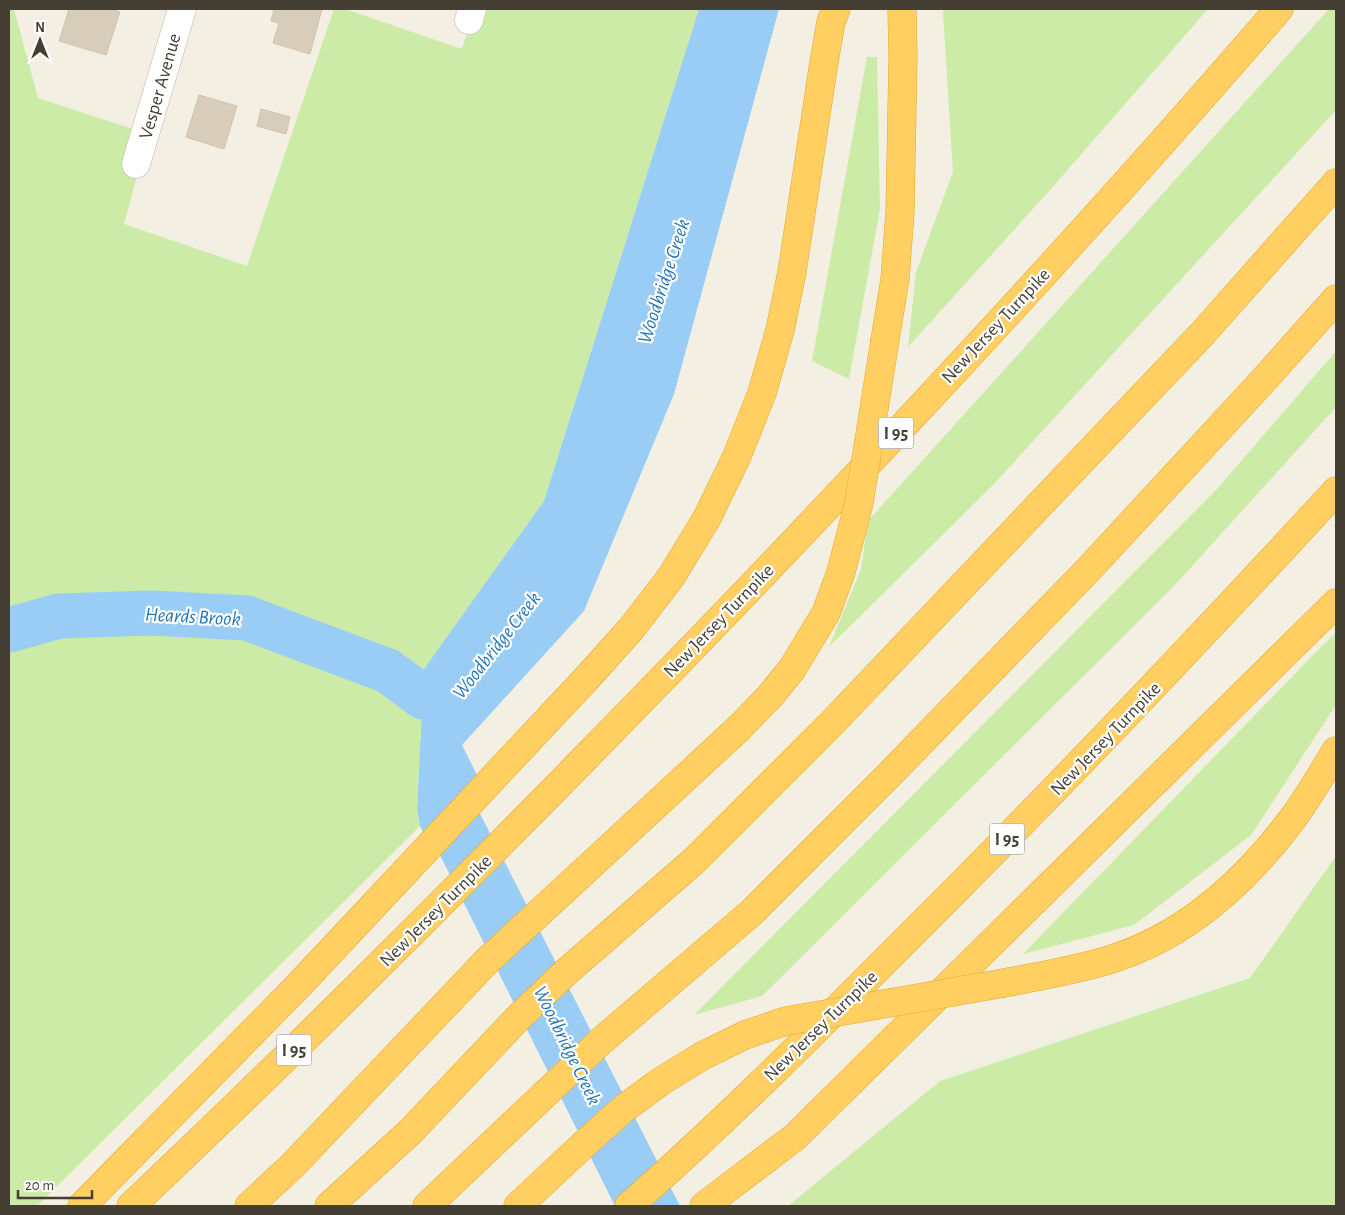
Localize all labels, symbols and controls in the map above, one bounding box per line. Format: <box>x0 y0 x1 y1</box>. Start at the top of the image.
north arrow <box>15 15 65 65</box>
text: N <box>35 21 45 35</box>
street label: Vesper Avenue <box>136 32 185 141</box>
water label: Woodbridge Creek <box>634 217 693 346</box>
street label: New Jersey Turnpike <box>938 265 1054 387</box>
road number: I 95 <box>878 418 914 448</box>
street label: New Jersey Turnpike <box>660 561 778 681</box>
water label: Woodbridge Creek <box>449 588 545 703</box>
water label: Heards Brook <box>145 605 241 629</box>
street label: New Jersey Turnpike <box>1047 679 1165 799</box>
road number: I 95 <box>990 824 1024 854</box>
street label: New Jersey Turnpike <box>376 851 496 971</box>
street label: New Jersey Turnpike <box>761 967 881 1085</box>
water label: Woodbridge Creek <box>530 983 604 1108</box>
road number: I 95 <box>276 1034 312 1066</box>
scale bar <box>18 1168 91 1200</box>
text: 20 m <box>25 1178 54 1193</box>

